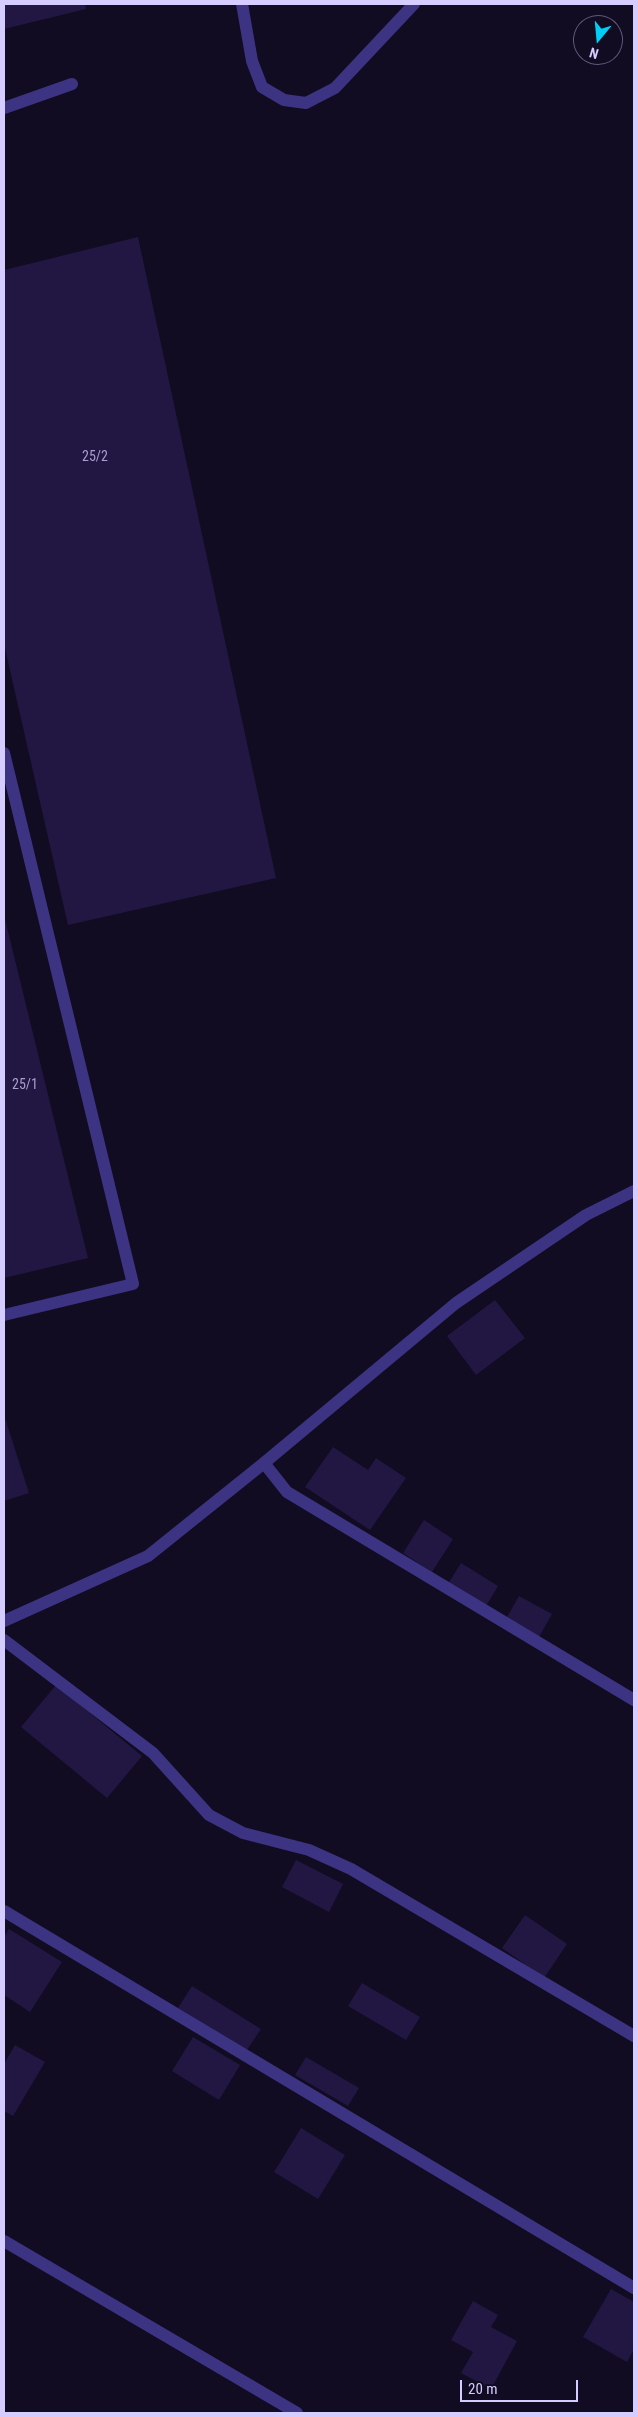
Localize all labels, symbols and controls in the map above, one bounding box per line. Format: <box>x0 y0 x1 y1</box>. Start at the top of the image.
north arrow <box>573 15 623 65</box>
text: N <box>587 44 600 62</box>
house number: 25/2 <box>82 449 108 465</box>
house number: 25/1 <box>12 1077 38 1093</box>
scale bar <box>463 2370 580 2402</box>
text: 20 m <box>468 2380 498 2398</box>

